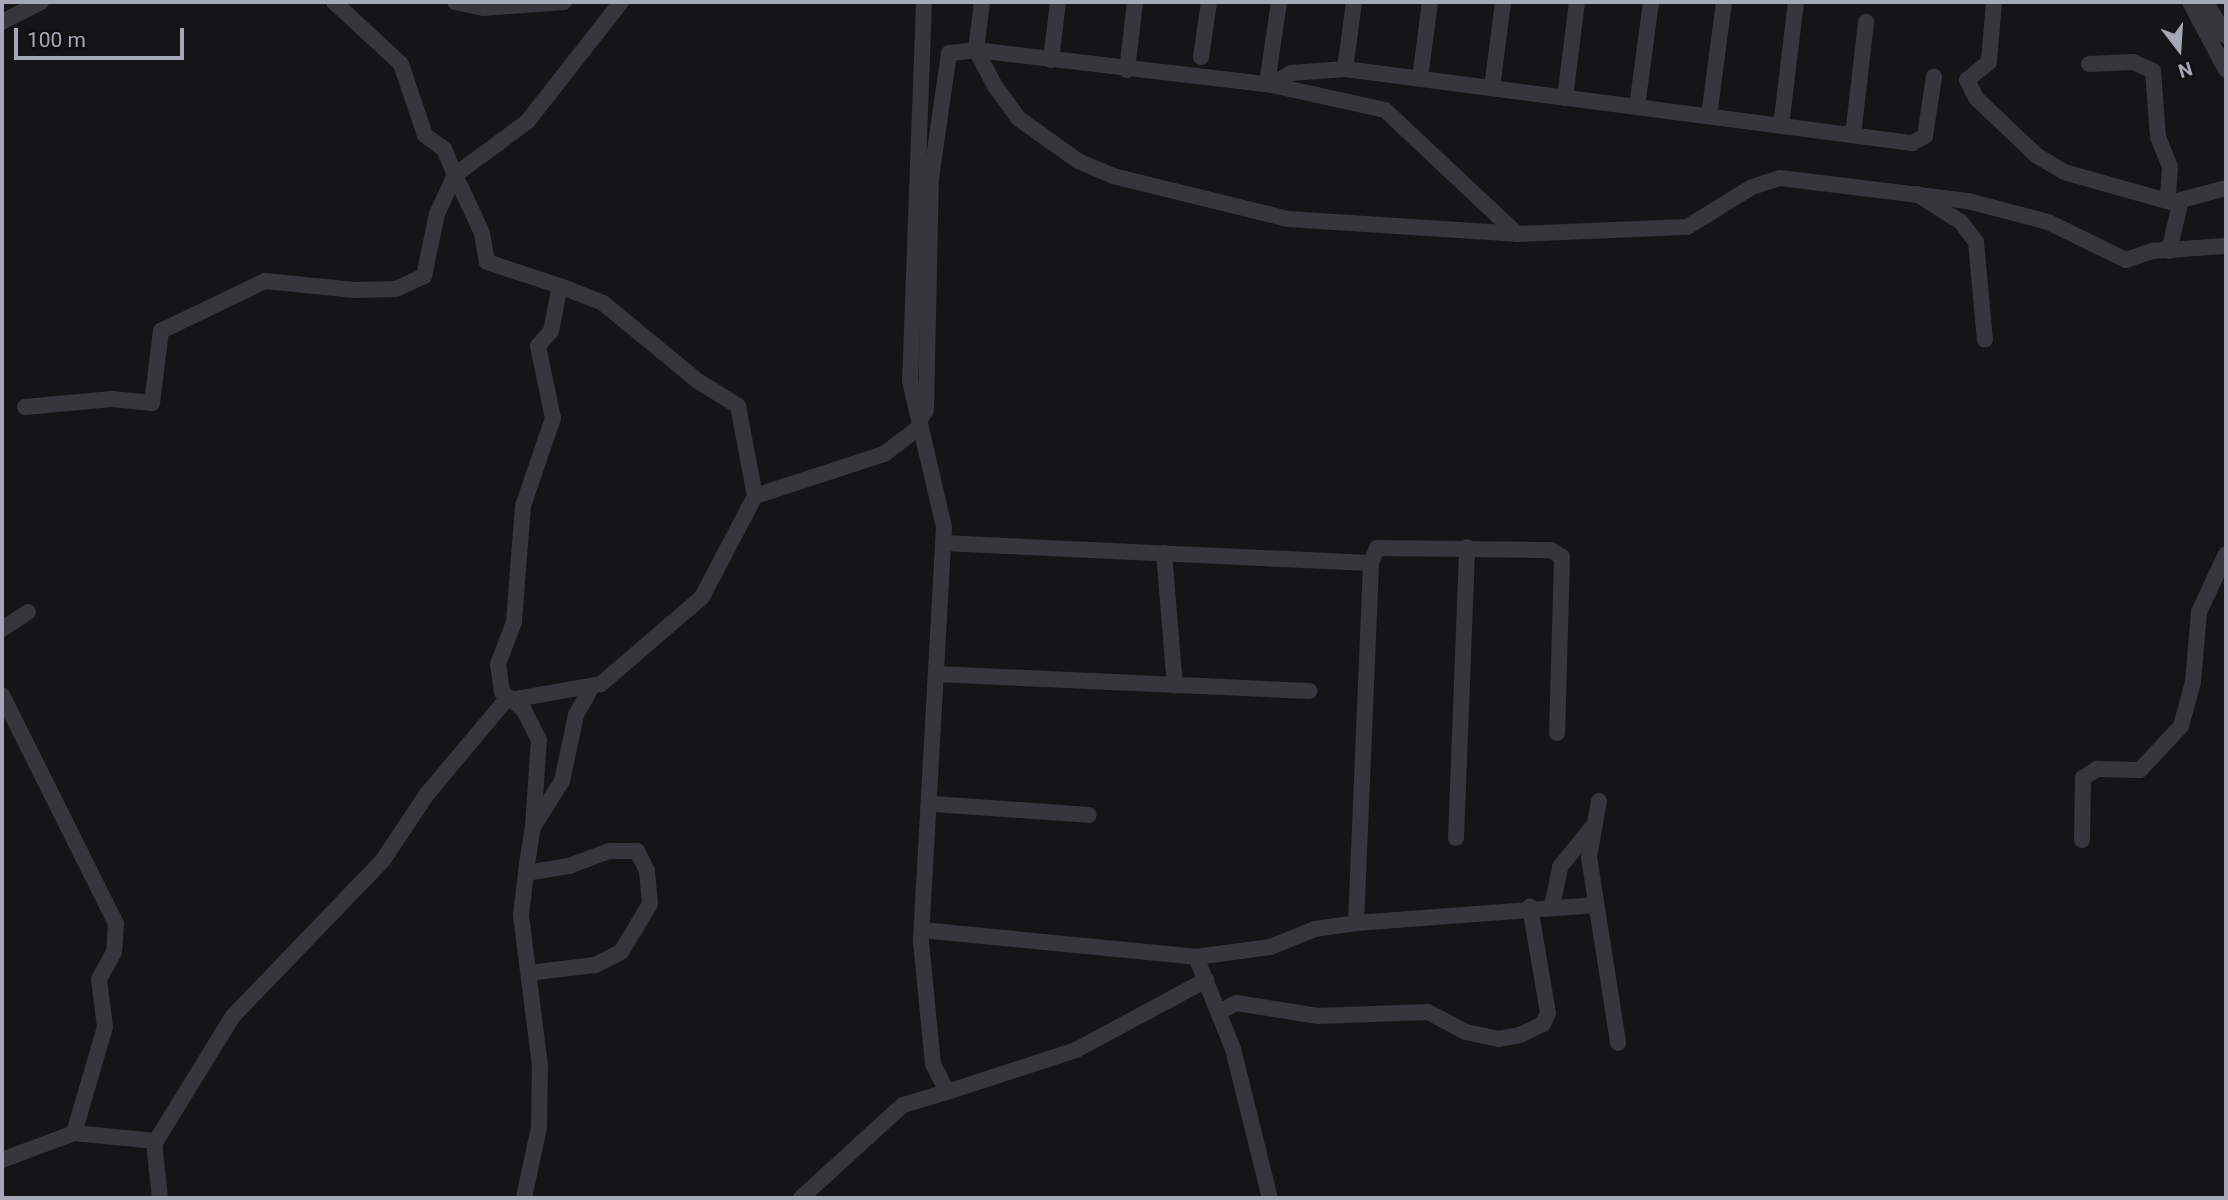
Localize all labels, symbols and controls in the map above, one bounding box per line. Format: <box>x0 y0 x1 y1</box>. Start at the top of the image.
scale bar <box>18 14 187 58</box>
north arrow <box>2144 14 2214 84</box>
text: 100 m <box>27 28 86 52</box>
text: N <box>2176 57 2195 83</box>

